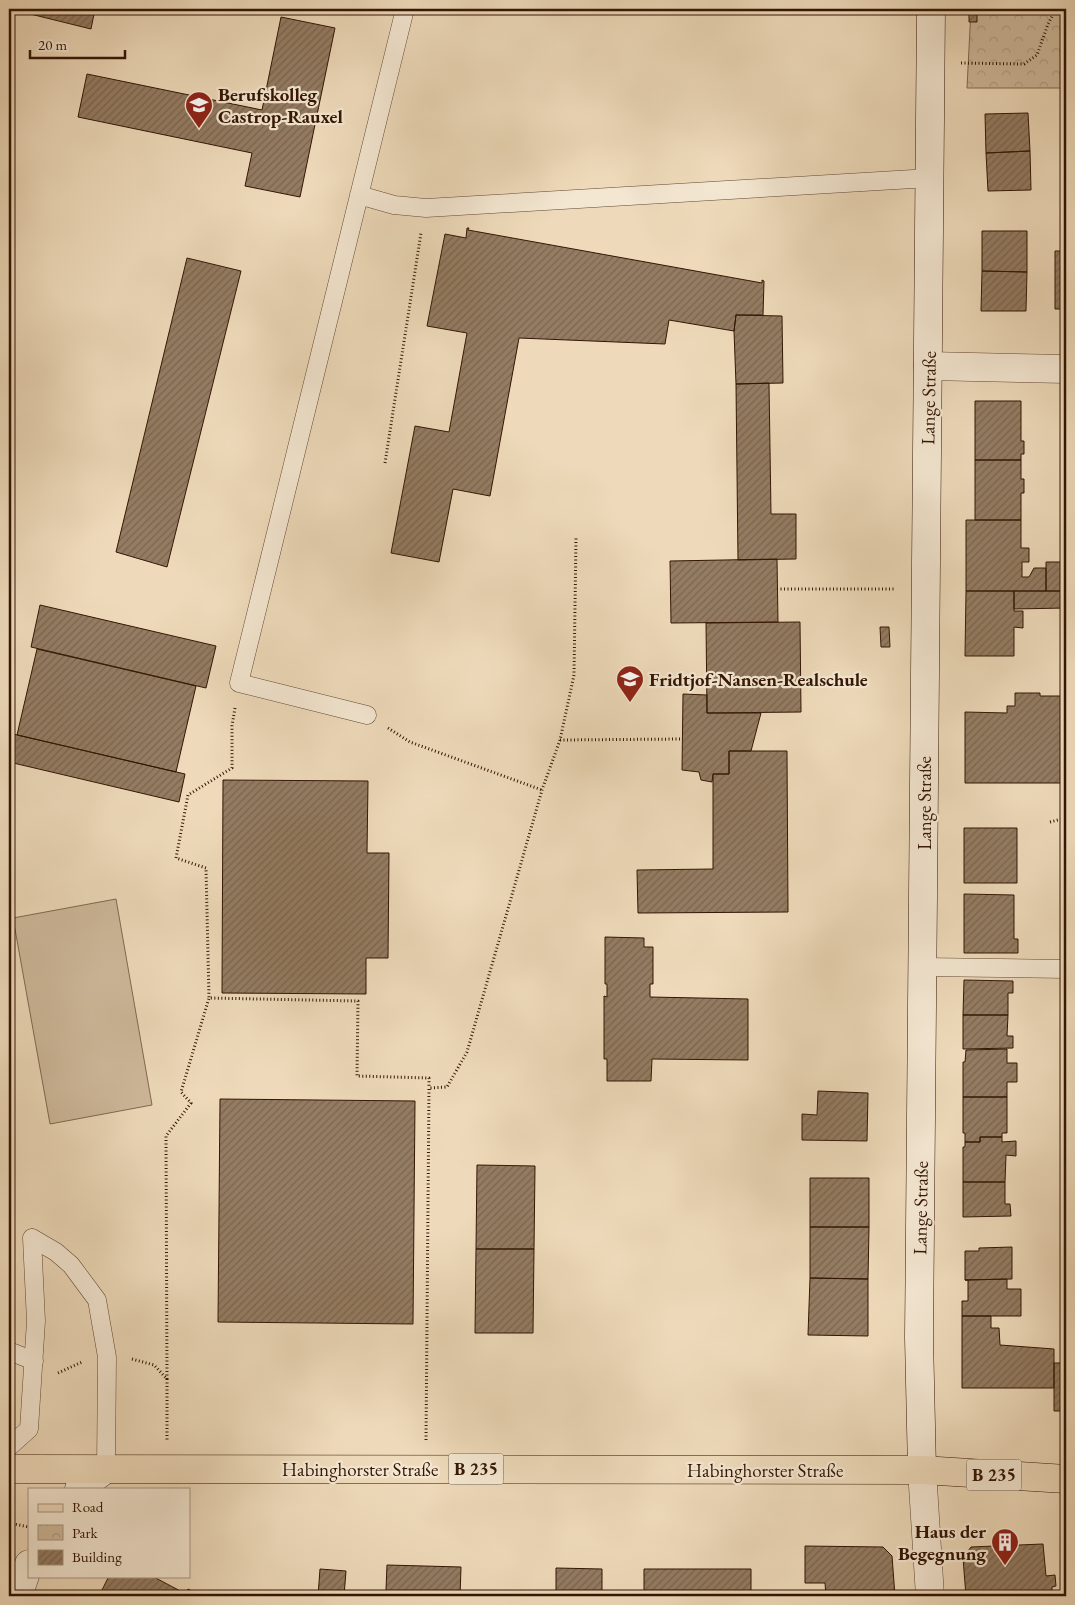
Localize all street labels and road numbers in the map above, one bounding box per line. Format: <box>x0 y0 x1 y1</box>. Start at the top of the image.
street label: Lange Straße <box>915 351 942 445</box>
street label: Lange Straße <box>912 756 937 850</box>
street label: Lange Straße <box>907 1161 934 1255</box>
road number: B 235 <box>448 1454 504 1485</box>
street label: Habinghorster Straße <box>282 1457 438 1482</box>
street label: Habinghorster Straße <box>687 1458 843 1483</box>
road number: B 235 <box>966 1460 1022 1490</box>

